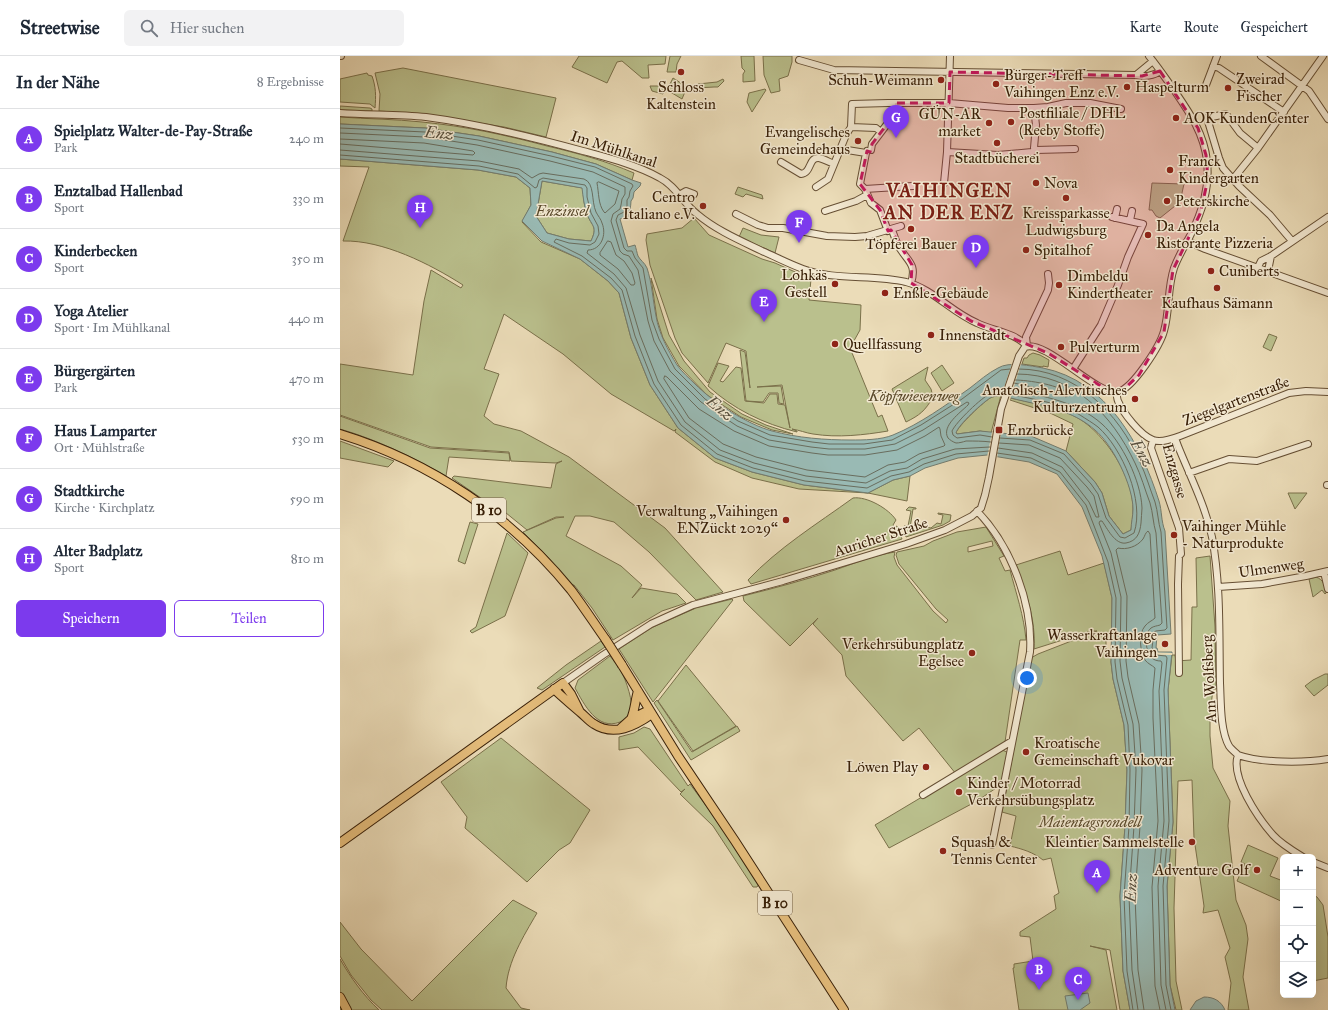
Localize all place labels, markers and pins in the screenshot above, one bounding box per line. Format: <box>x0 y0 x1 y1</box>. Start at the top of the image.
place label: Bürger-Treff Vaihingen Enz e.V. <box>1003 66 1119 101</box>
marker: Schloss Kaltenstein <box>676 67 686 77</box>
place label: Zweirad Fischer <box>1236 70 1285 105</box>
place label: Schuh-Weimann <box>828 71 933 89</box>
marker: Schuh-Weimann <box>936 75 946 85</box>
place label: Schloss Kaltenstein <box>646 78 716 113</box>
place label: Haspelturm <box>1135 78 1209 96</box>
marker: Bürger-Treff Vaihingen Enz e.V. <box>991 79 1001 89</box>
marker: Haspelturm <box>1122 82 1132 92</box>
marker: Zweirad Fischer <box>1223 83 1233 93</box>
place label: GÜN-AR market <box>919 104 982 140</box>
place label: Postfiliale / DHL (Reeby Stoffe) <box>1019 104 1125 140</box>
pin: G <box>883 105 909 138</box>
place label: AOK KundenCenter <box>1183 109 1309 127</box>
marker: AOK KundenCenter <box>1171 113 1181 123</box>
marker: Postfiliale / DHL (Reeby Stoffe) <box>1006 117 1016 127</box>
marker: GÜN-AR market <box>984 118 994 128</box>
place label: Evangelisches Gemeindehaus <box>760 123 850 158</box>
marker: Evangelisches Gemeindehaus <box>853 136 863 146</box>
marker: Stadtbücherei <box>992 138 1002 148</box>
place label: Stadtbücherei <box>954 149 1040 167</box>
place label: Franck Kindergarten <box>1178 152 1259 187</box>
marker: Franck Kindergarten <box>1165 165 1175 175</box>
place label: Nova <box>1044 174 1078 192</box>
marker: Nova <box>1031 178 1041 188</box>
place label: Centro Italiano e.V. <box>623 188 695 223</box>
place label: Peterskirche <box>1175 192 1250 210</box>
marker: Kreissparkasse Ludwigsburg <box>1061 193 1071 203</box>
pin: H <box>407 195 433 228</box>
marker: Peterskirche <box>1162 196 1172 206</box>
marker: Centro Italiano e.V. <box>698 201 708 211</box>
place label: Kreissparkasse Ludwigsburg <box>1022 204 1110 239</box>
pin: F <box>786 210 812 243</box>
place label: Da Angela Ristorante Pizzeria <box>1156 217 1273 252</box>
marker: Töpferei Bauer <box>906 224 916 234</box>
marker: Da Angela Ristorante Pizzeria <box>1143 230 1153 240</box>
place label: Töpferei Bauer <box>865 235 957 253</box>
pin: D <box>963 235 989 268</box>
place label: Spitalhof <box>1034 241 1094 259</box>
marker: Spitalhof <box>1021 245 1031 255</box>
place label: Cuniberts <box>1219 262 1279 280</box>
place label: Lohkäs Gestell <box>781 266 828 301</box>
marker: Cuniberts <box>1206 266 1216 276</box>
place label: Dimbeldu Kindertheater <box>1067 267 1153 302</box>
marker: Lohkäs Gestell <box>830 279 840 289</box>
marker: Dimbeldu Kindertheater <box>1054 280 1064 290</box>
marker: Kaufhaus Sämann <box>1212 283 1222 293</box>
place label: Enßle-Gebäude <box>893 284 989 302</box>
marker: Enßle-Gebäude <box>880 288 890 298</box>
pin: E <box>751 289 777 322</box>
place label: Kaufhaus Sämann <box>1161 294 1273 312</box>
place label: Innenstadt <box>939 326 1007 344</box>
marker: Innenstadt <box>926 330 936 340</box>
place label: Quellfassung <box>843 335 922 353</box>
place label: Pulverturm <box>1069 338 1140 356</box>
marker: Quellfassung <box>830 339 840 349</box>
marker: Pulverturm <box>1056 342 1066 352</box>
place label: Anatolisch-Alevitisches Kulturzentrum <box>981 381 1127 416</box>
marker: Anatolisch-Alevitisches Kulturzentrum <box>1130 394 1140 404</box>
place label: Enzbrücke <box>1007 421 1073 439</box>
marker: Enzbrücke <box>994 425 1004 435</box>
place label: Verwaltung „Vaihingen ENZückt 2029“ <box>635 502 778 537</box>
marker: Verwaltung „Vaihingen ENZückt 2029“ <box>781 515 791 525</box>
place label: Vaihinger Mühle - Naturprodukte <box>1181 517 1286 552</box>
marker: Vaihinger Mühle - Naturprodukte <box>1169 530 1179 540</box>
place label: Wasserkraftanlage Vaihingen <box>1047 626 1157 661</box>
place label: Verkehrsübungplatz Egelsee <box>841 635 964 670</box>
marker: Wasserkraftanlage Vaihingen <box>1160 639 1170 649</box>
marker: Verkehrsübungplatz Egelsee <box>967 648 977 658</box>
place label: Kroatische Gemeinschaft Vukovar <box>1034 734 1174 769</box>
marker: Kroatische Gemeinschaft Vukovar <box>1021 747 1031 757</box>
place label: Löwen Play <box>846 758 919 776</box>
marker: Löwen Play <box>921 762 931 772</box>
place label: Kinder / Motorrad Verkehrsübungsplatz <box>966 774 1095 809</box>
marker: Kinder / Motorrad Verkehrsübungsplatz <box>954 787 964 797</box>
place label: Squash & Tennis Center <box>951 833 1037 868</box>
place label: Kleintier Sammelstelle <box>1045 833 1184 851</box>
marker: Kleintier Sammelstelle <box>1187 837 1197 847</box>
marker: Squash & Tennis Center <box>938 846 948 856</box>
pin: A <box>1084 860 1110 893</box>
place label: Adventure Golf <box>1153 861 1252 879</box>
marker: Adventure Golf <box>1252 865 1262 875</box>
pin: B <box>1026 957 1052 990</box>
pin: C <box>1065 967 1091 1000</box>

